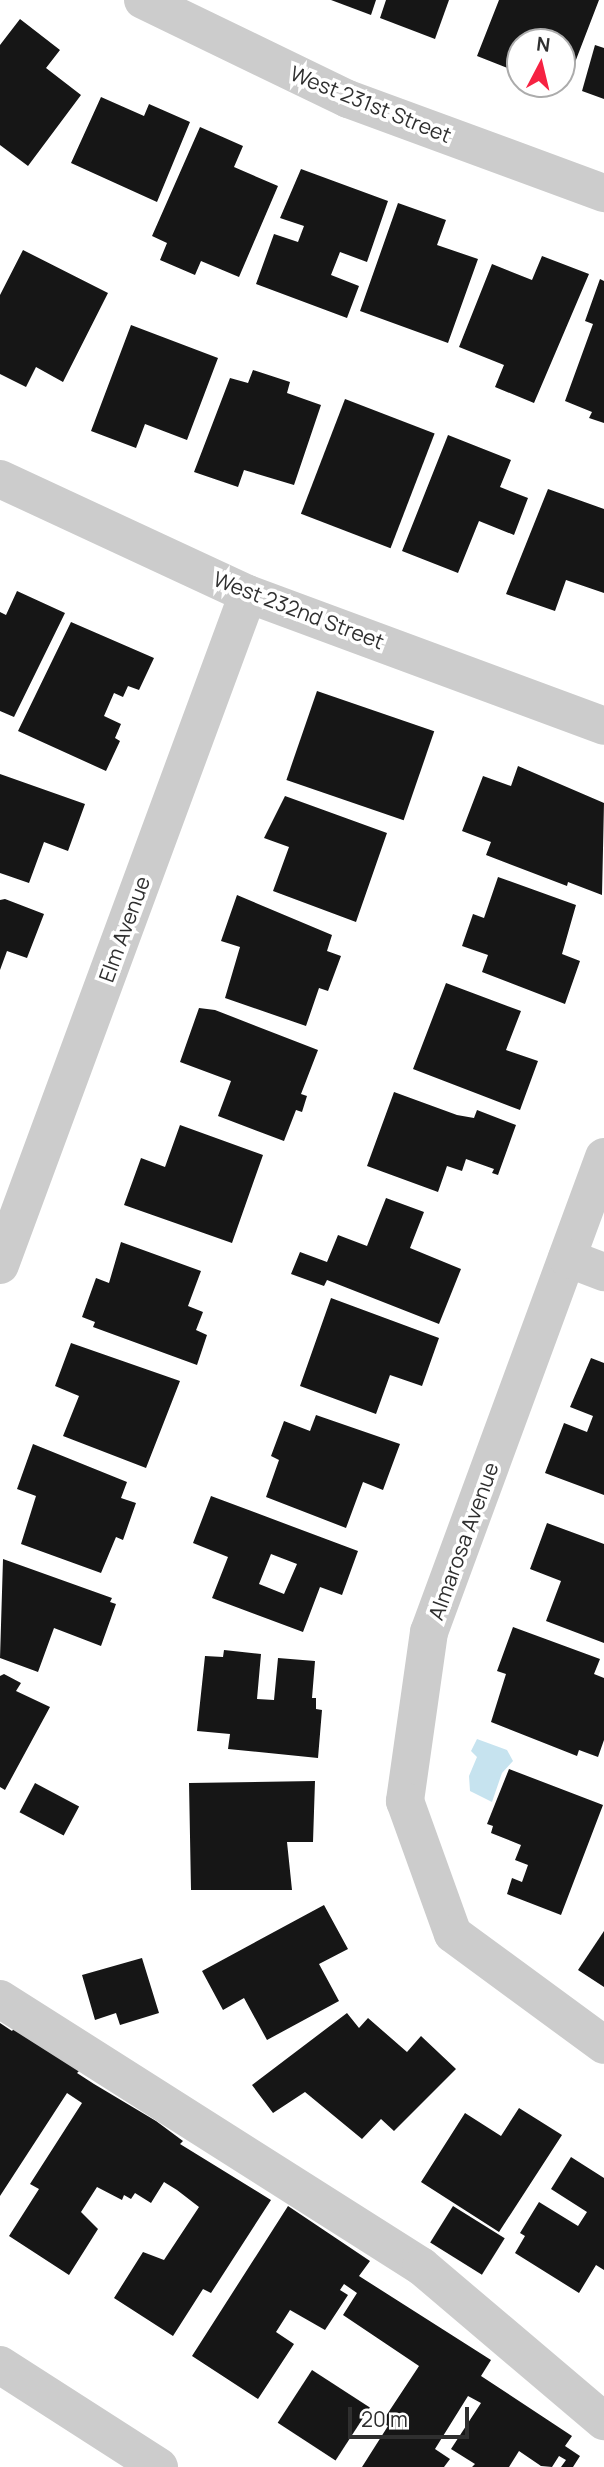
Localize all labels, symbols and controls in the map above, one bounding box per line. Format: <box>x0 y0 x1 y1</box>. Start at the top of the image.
north arrow <box>506 28 576 98</box>
text: N <box>535 30 552 58</box>
street label: West 231st Street <box>287 60 455 148</box>
street label: West 232nd Street <box>210 566 388 654</box>
street label: Elm Avenue <box>93 873 155 985</box>
street label: Almarosa Avenue <box>423 1459 503 1623</box>
scale bar <box>352 2394 473 2438</box>
text: 20 m <box>361 2405 408 2433</box>

